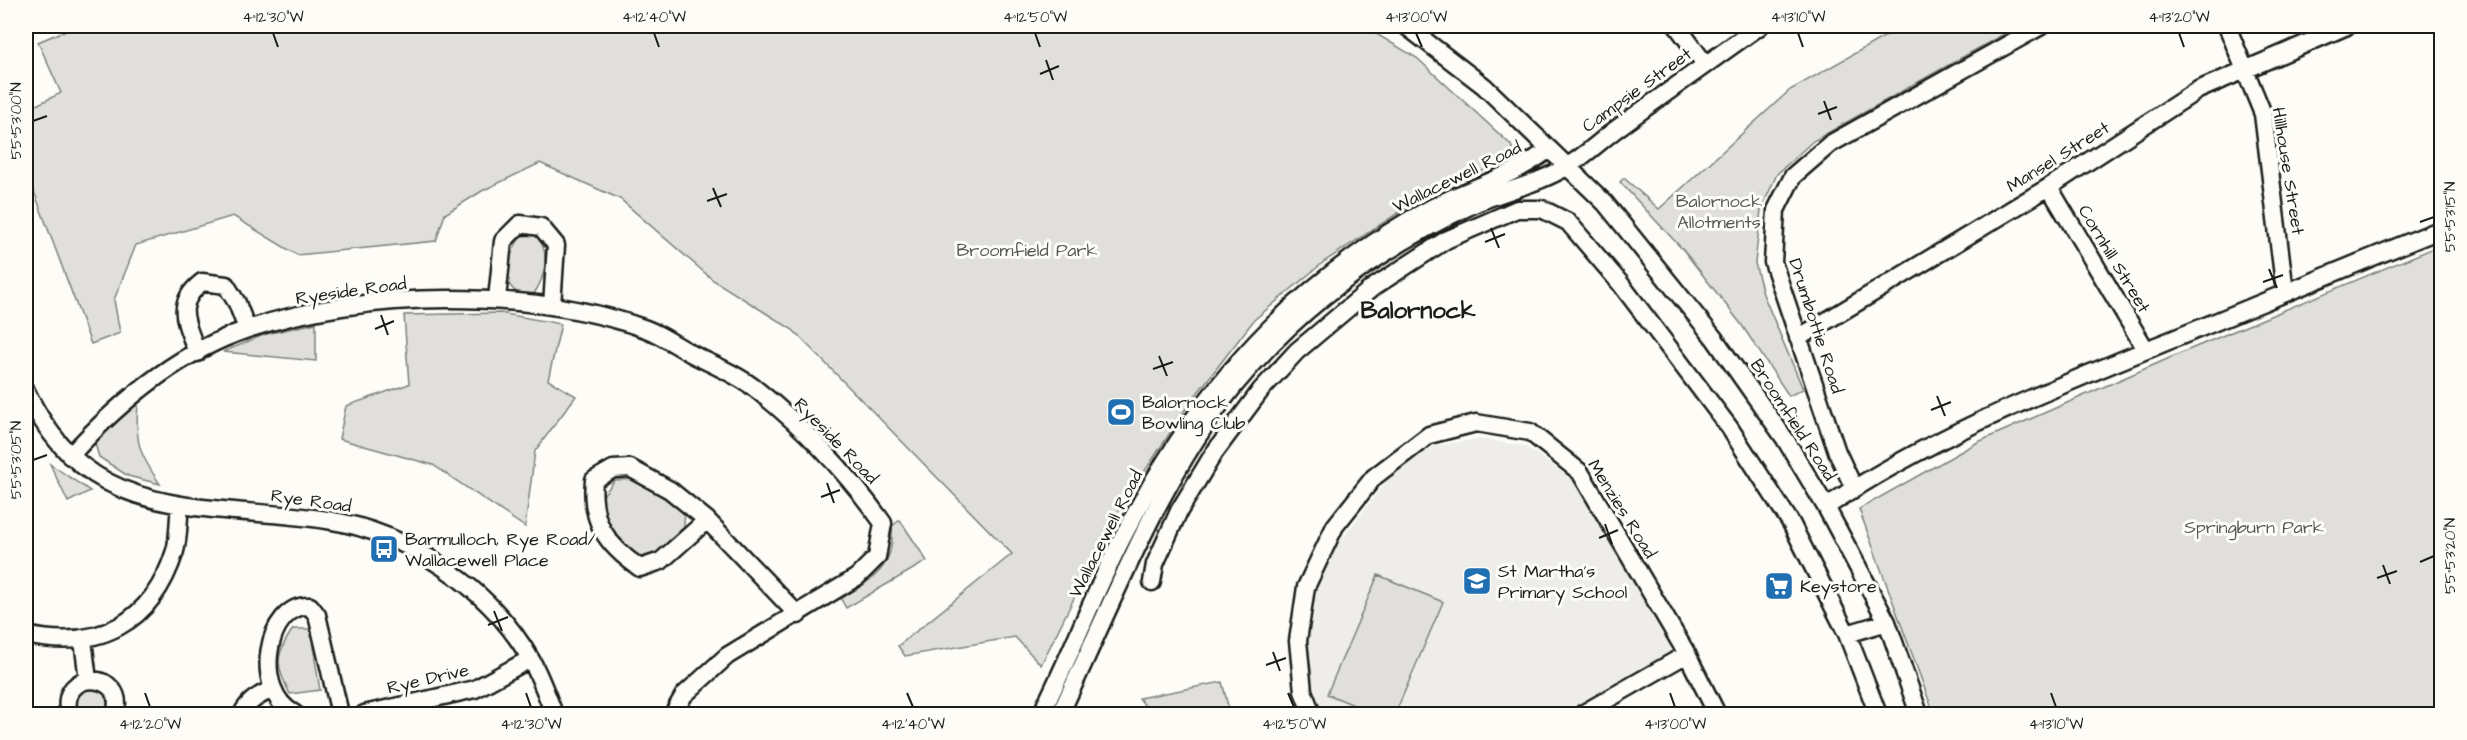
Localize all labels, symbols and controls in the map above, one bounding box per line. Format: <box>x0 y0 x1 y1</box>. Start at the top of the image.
text: 4°12'30"W <box>242 7 304 28</box>
text: 4°12'40"W <box>622 7 686 28</box>
text: 4°12'50"W <box>1003 7 1067 28</box>
text: 4°13'00"W <box>1385 7 1447 28</box>
text: 4°13'10"W <box>1771 7 1825 28</box>
text: 4°13'20"W <box>2148 7 2210 28</box>
street label: Campsie Street <box>1577 41 1698 138</box>
text: 55°53'00"N <box>6 82 27 160</box>
street label: Hillhouse Street <box>2266 105 2311 237</box>
street label: Mansel Street <box>2002 115 2115 199</box>
street label: Wallacewell Road <box>1388 135 1526 219</box>
text: 55°53'15"N <box>2440 182 2461 252</box>
park label: Balornock Allotments <box>1676 189 1762 235</box>
street label: Cornhill Street <box>2072 200 2156 318</box>
park label: Broomfield Park <box>956 238 1098 263</box>
street label: Drumbottie Road <box>1782 255 1850 397</box>
street label: Ryeside Road <box>294 271 408 312</box>
district label: Balornock <box>1360 294 1476 328</box>
street label: Broomfield Road <box>1744 354 1842 486</box>
place label: Balornock Bowling Club <box>1142 390 1245 437</box>
street label: Ryeside Road <box>787 392 884 491</box>
sports icon: Balornock Bowling Club <box>1105 396 1137 428</box>
text: 55°53'05"N <box>6 421 27 499</box>
street label: Menzies Road <box>1582 455 1662 563</box>
street label: Wallacewell Road <box>1063 466 1149 602</box>
street label: Rye Road <box>269 483 353 520</box>
park label: Springburn Park <box>2184 515 2324 541</box>
text: 55°53'20"N <box>2440 518 2461 594</box>
place label: Barmulloch, Rye Road/ Wallacewell Place <box>405 527 596 573</box>
bus stop icon: Barmulloch, Rye Road/ Wallacewell Place <box>368 533 400 565</box>
place label: St Martha's Primary School <box>1498 559 1627 606</box>
school or university icon: St Martha's Primary School <box>1461 565 1493 597</box>
supermarket icon: Keystore <box>1763 570 1795 602</box>
place label: Keystore <box>1800 574 1877 600</box>
street label: Rye Drive <box>385 657 472 701</box>
text: 4°12'20"W <box>119 714 181 735</box>
text: 4°12'30"W <box>500 714 562 735</box>
text: 4°12'40"W <box>881 714 945 735</box>
text: 4°12'50"W <box>1262 714 1326 735</box>
text: 4°13'00"W <box>1644 714 1706 735</box>
text: 4°13'10"W <box>2029 714 2083 735</box>

